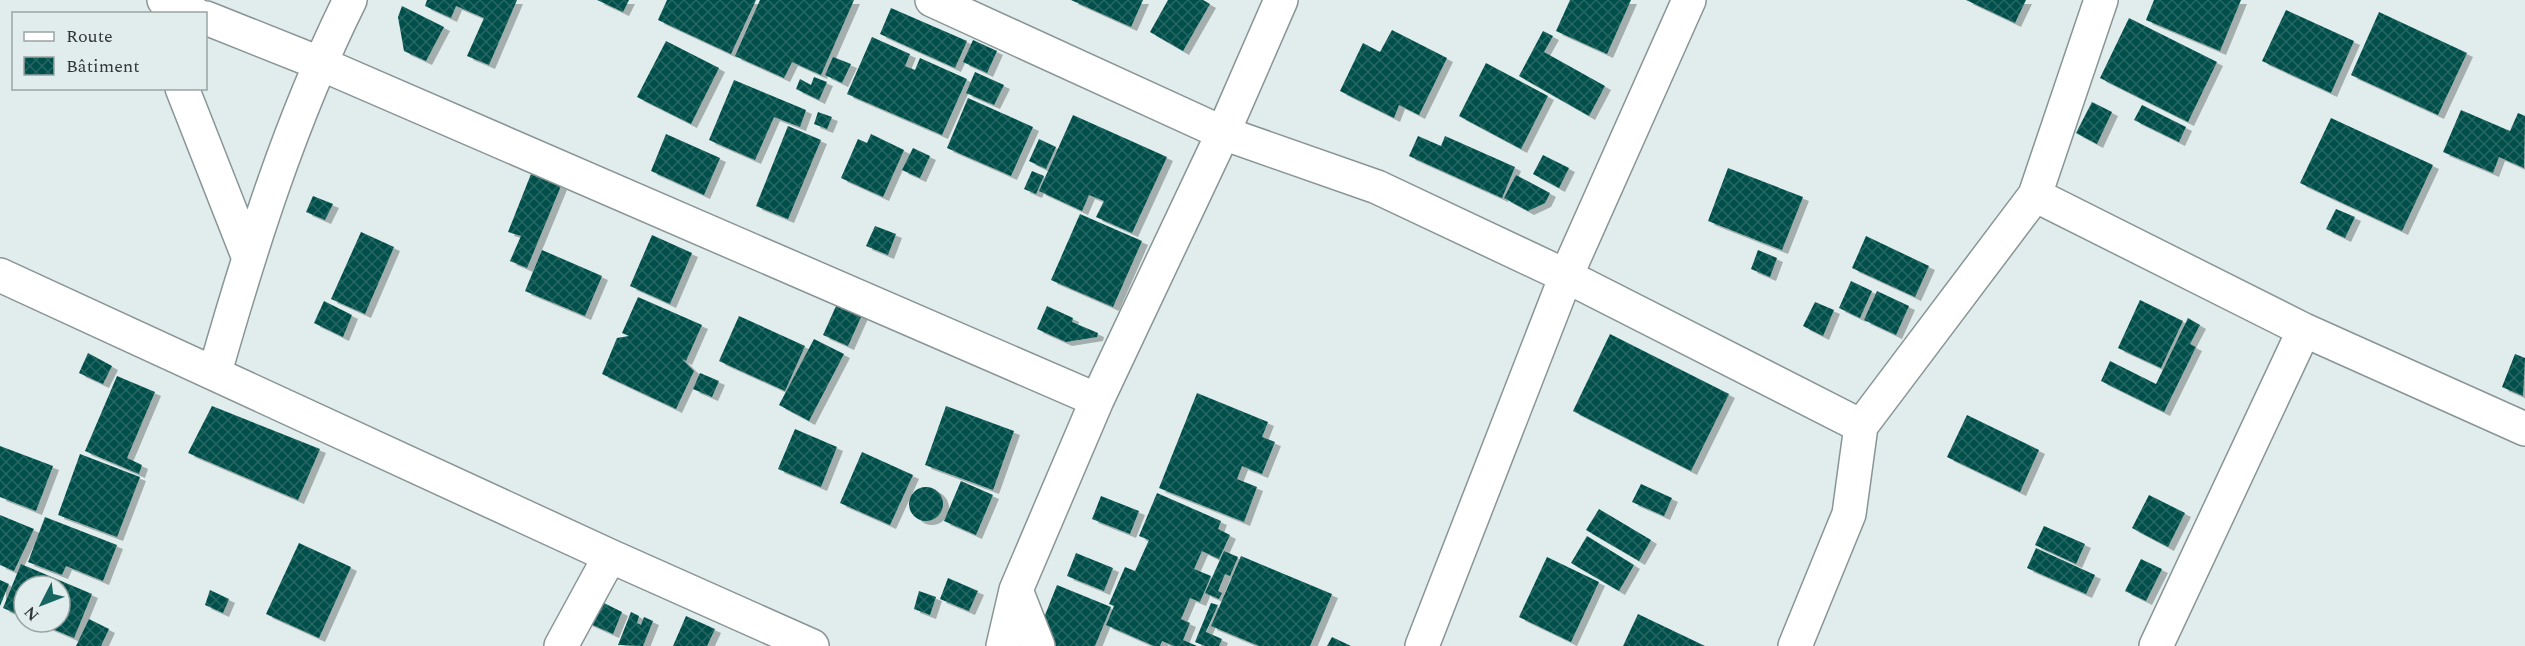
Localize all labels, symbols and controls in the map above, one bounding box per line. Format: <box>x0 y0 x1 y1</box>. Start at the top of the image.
legend <box>12 12 207 90</box>
text: Route <box>66 23 113 50</box>
text: Bâtiment <box>66 53 140 80</box>
north arrow <box>12 574 72 634</box>
text: N <box>18 600 45 626</box>

